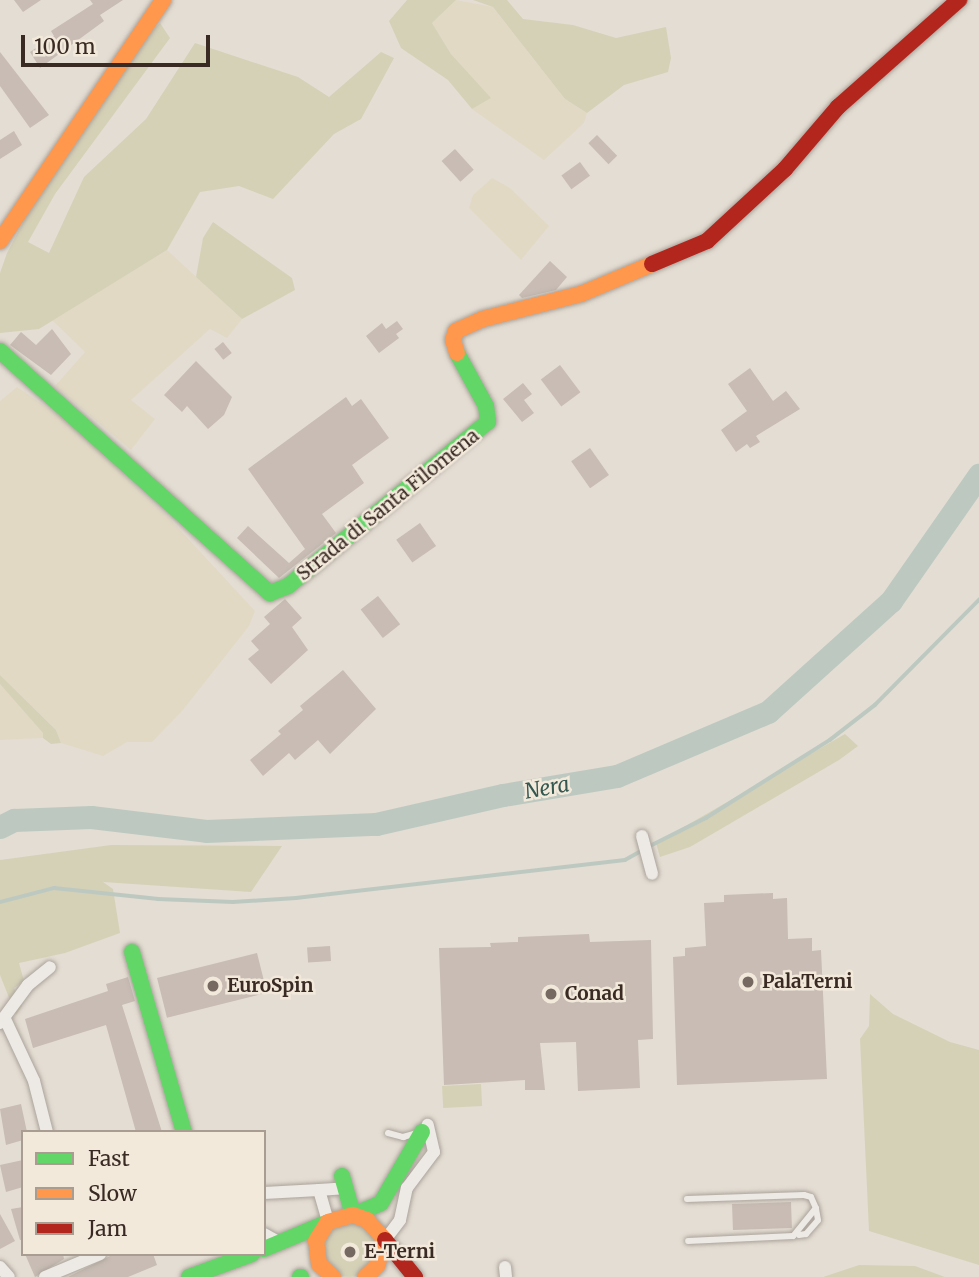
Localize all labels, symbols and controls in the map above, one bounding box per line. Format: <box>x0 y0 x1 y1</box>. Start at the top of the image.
scale bar <box>24 21 214 65</box>
text: 100 m <box>34 33 96 60</box>
street label: Strada di Santa Filomena <box>292 424 484 586</box>
water label: Nera <box>523 772 571 804</box>
place label: PalaTerni <box>762 971 853 993</box>
marker: PalaTerni <box>740 974 756 990</box>
place label: EuroSpin <box>227 975 313 997</box>
marker: EuroSpin <box>205 978 221 994</box>
place label: Conad <box>565 983 624 1005</box>
marker: Conad <box>543 986 559 1002</box>
legend <box>21 1130 266 1256</box>
text: Fast <box>88 1145 130 1172</box>
text: Slow <box>88 1180 137 1207</box>
text: Jam <box>88 1215 127 1242</box>
place label: E-Terni <box>364 1241 435 1263</box>
marker: E-Terni <box>342 1244 358 1260</box>

